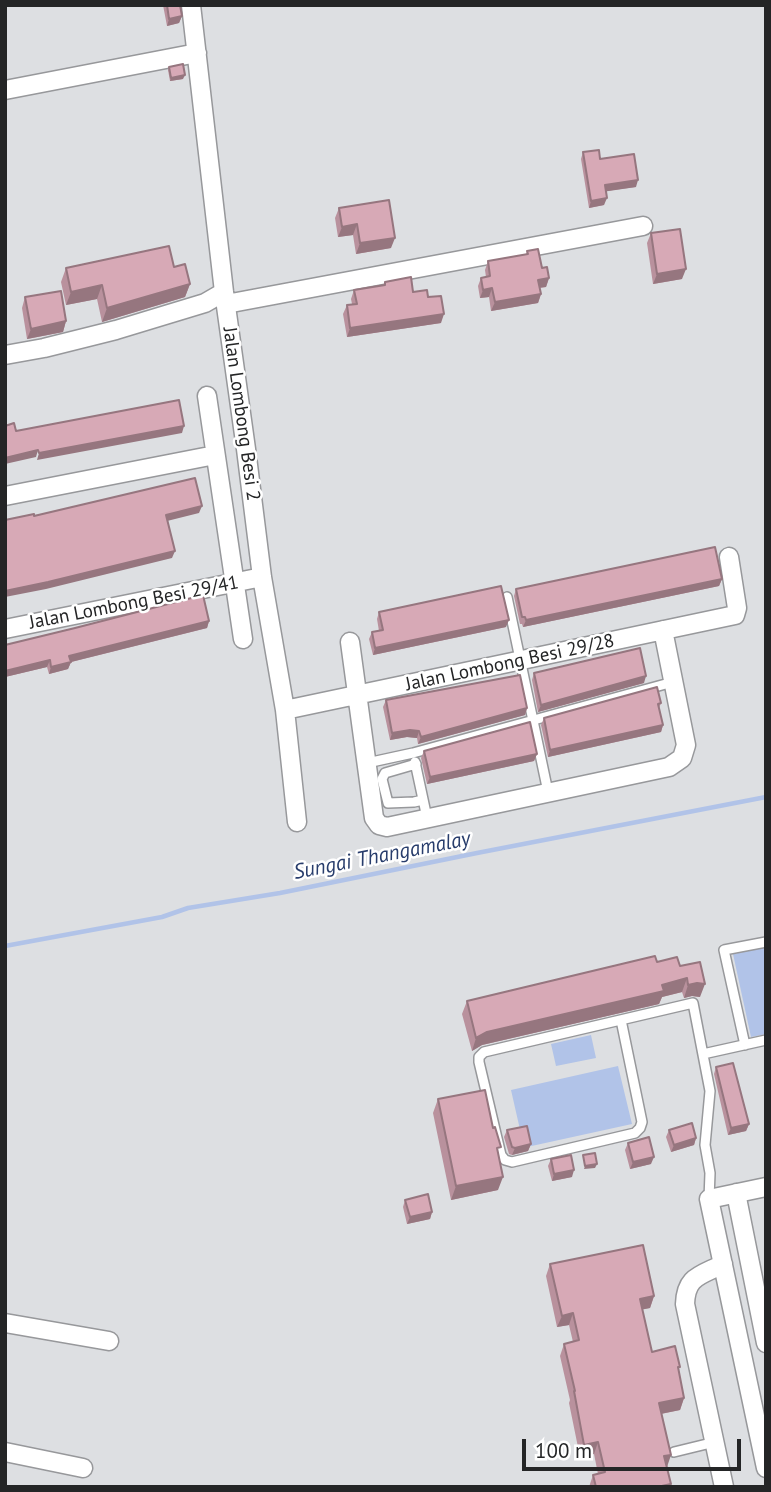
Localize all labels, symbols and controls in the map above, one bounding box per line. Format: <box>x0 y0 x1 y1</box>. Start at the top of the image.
street label: Jalan Lombong Besi 2 <box>218 326 264 502</box>
street label: Jalan Lombong Besi 29/41 <box>27 572 241 634</box>
street label: Jalan Lombong Besi 29/28 <box>404 630 616 696</box>
water label: Sungai Thangamalay <box>291 826 473 886</box>
scale bar <box>526 1426 745 1470</box>
text: 100 m <box>535 1437 592 1464</box>

